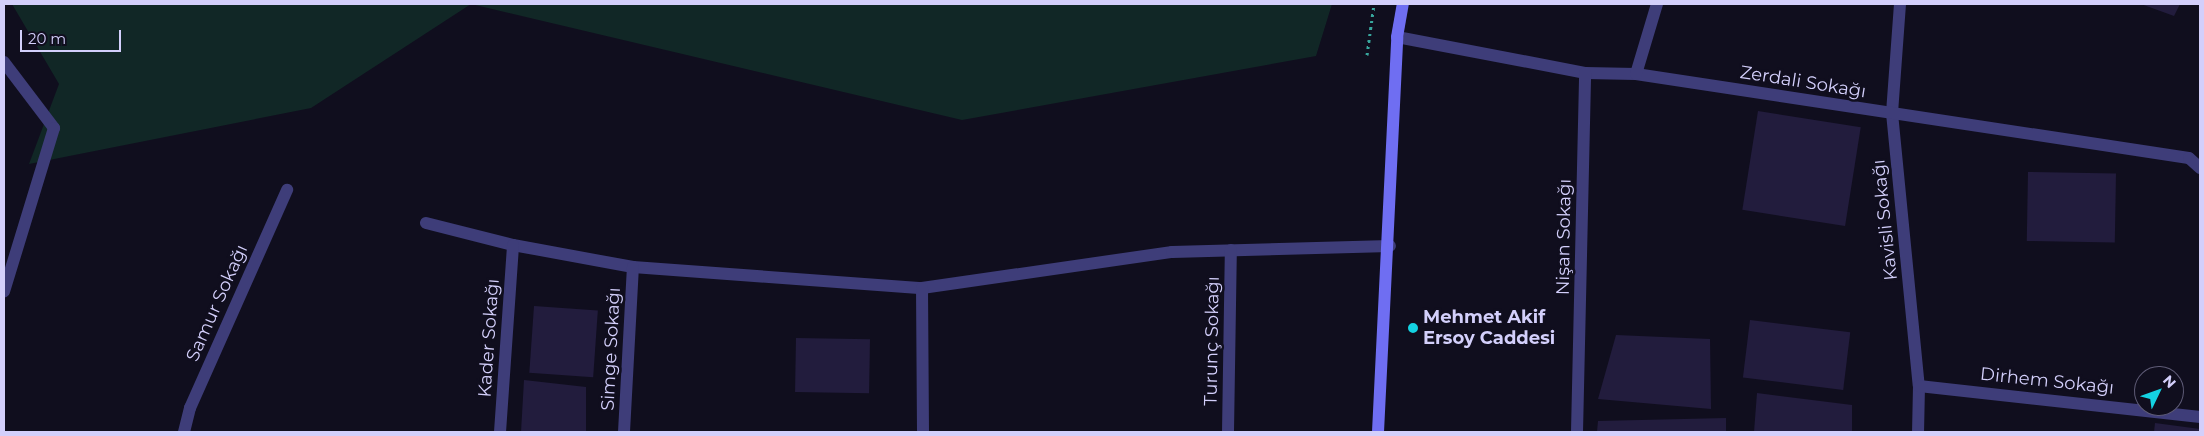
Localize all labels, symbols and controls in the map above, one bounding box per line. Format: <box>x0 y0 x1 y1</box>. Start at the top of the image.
scale bar <box>22 20 124 52</box>
text: 20 m <box>28 29 66 48</box>
street label: Zerdali Sokağı <box>1738 61 1868 103</box>
street label: Kavisli Sokağı <box>1868 158 1902 282</box>
street label: Nişan Sokağı <box>1552 179 1576 295</box>
street label: Samur Sokağı <box>182 241 252 365</box>
street label: Turunç Sokağı <box>1200 276 1224 406</box>
street label: Kader Sokağı <box>474 278 504 398</box>
street label: Simge Sokağı <box>597 287 625 411</box>
place label: Mehmet Akif Ersoy Caddesi <box>1423 307 1555 350</box>
marker: Mehmet Akif Ersoy Caddesi <box>1407 322 1419 334</box>
street label: Dirhem Sokağı <box>1979 363 2115 399</box>
north arrow <box>2134 366 2184 416</box>
text: N <box>2159 371 2180 392</box>

